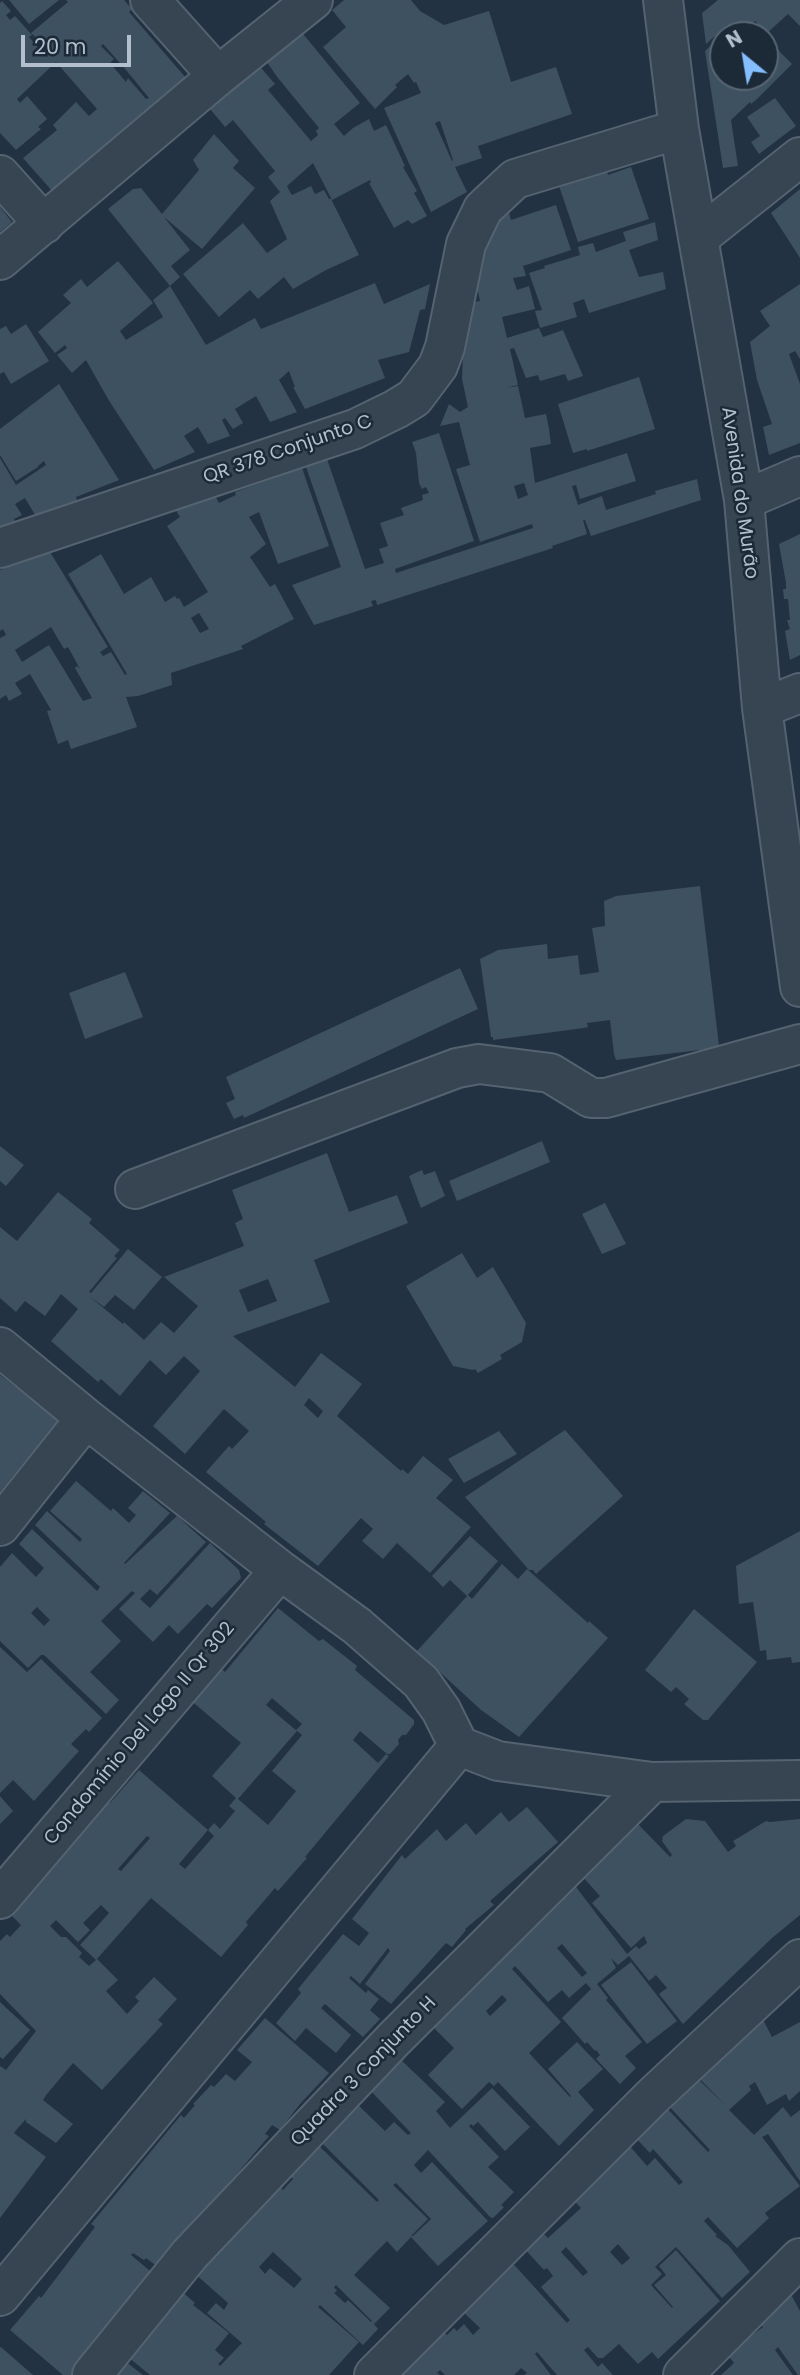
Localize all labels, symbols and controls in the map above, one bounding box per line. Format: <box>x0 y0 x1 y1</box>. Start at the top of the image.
scale bar <box>24 21 135 65</box>
north arrow <box>709 21 779 91</box>
text: N <box>721 24 747 54</box>
text: 20 m <box>34 32 87 61</box>
street label: Avenida do Murão <box>716 405 762 581</box>
street label: QR 378 Conjunto C <box>201 410 375 490</box>
street label: Condomínio Del Lago II Qr 302 <box>40 1618 240 1850</box>
street label: Quadra 3 Conjunto H <box>287 1992 441 2152</box>

